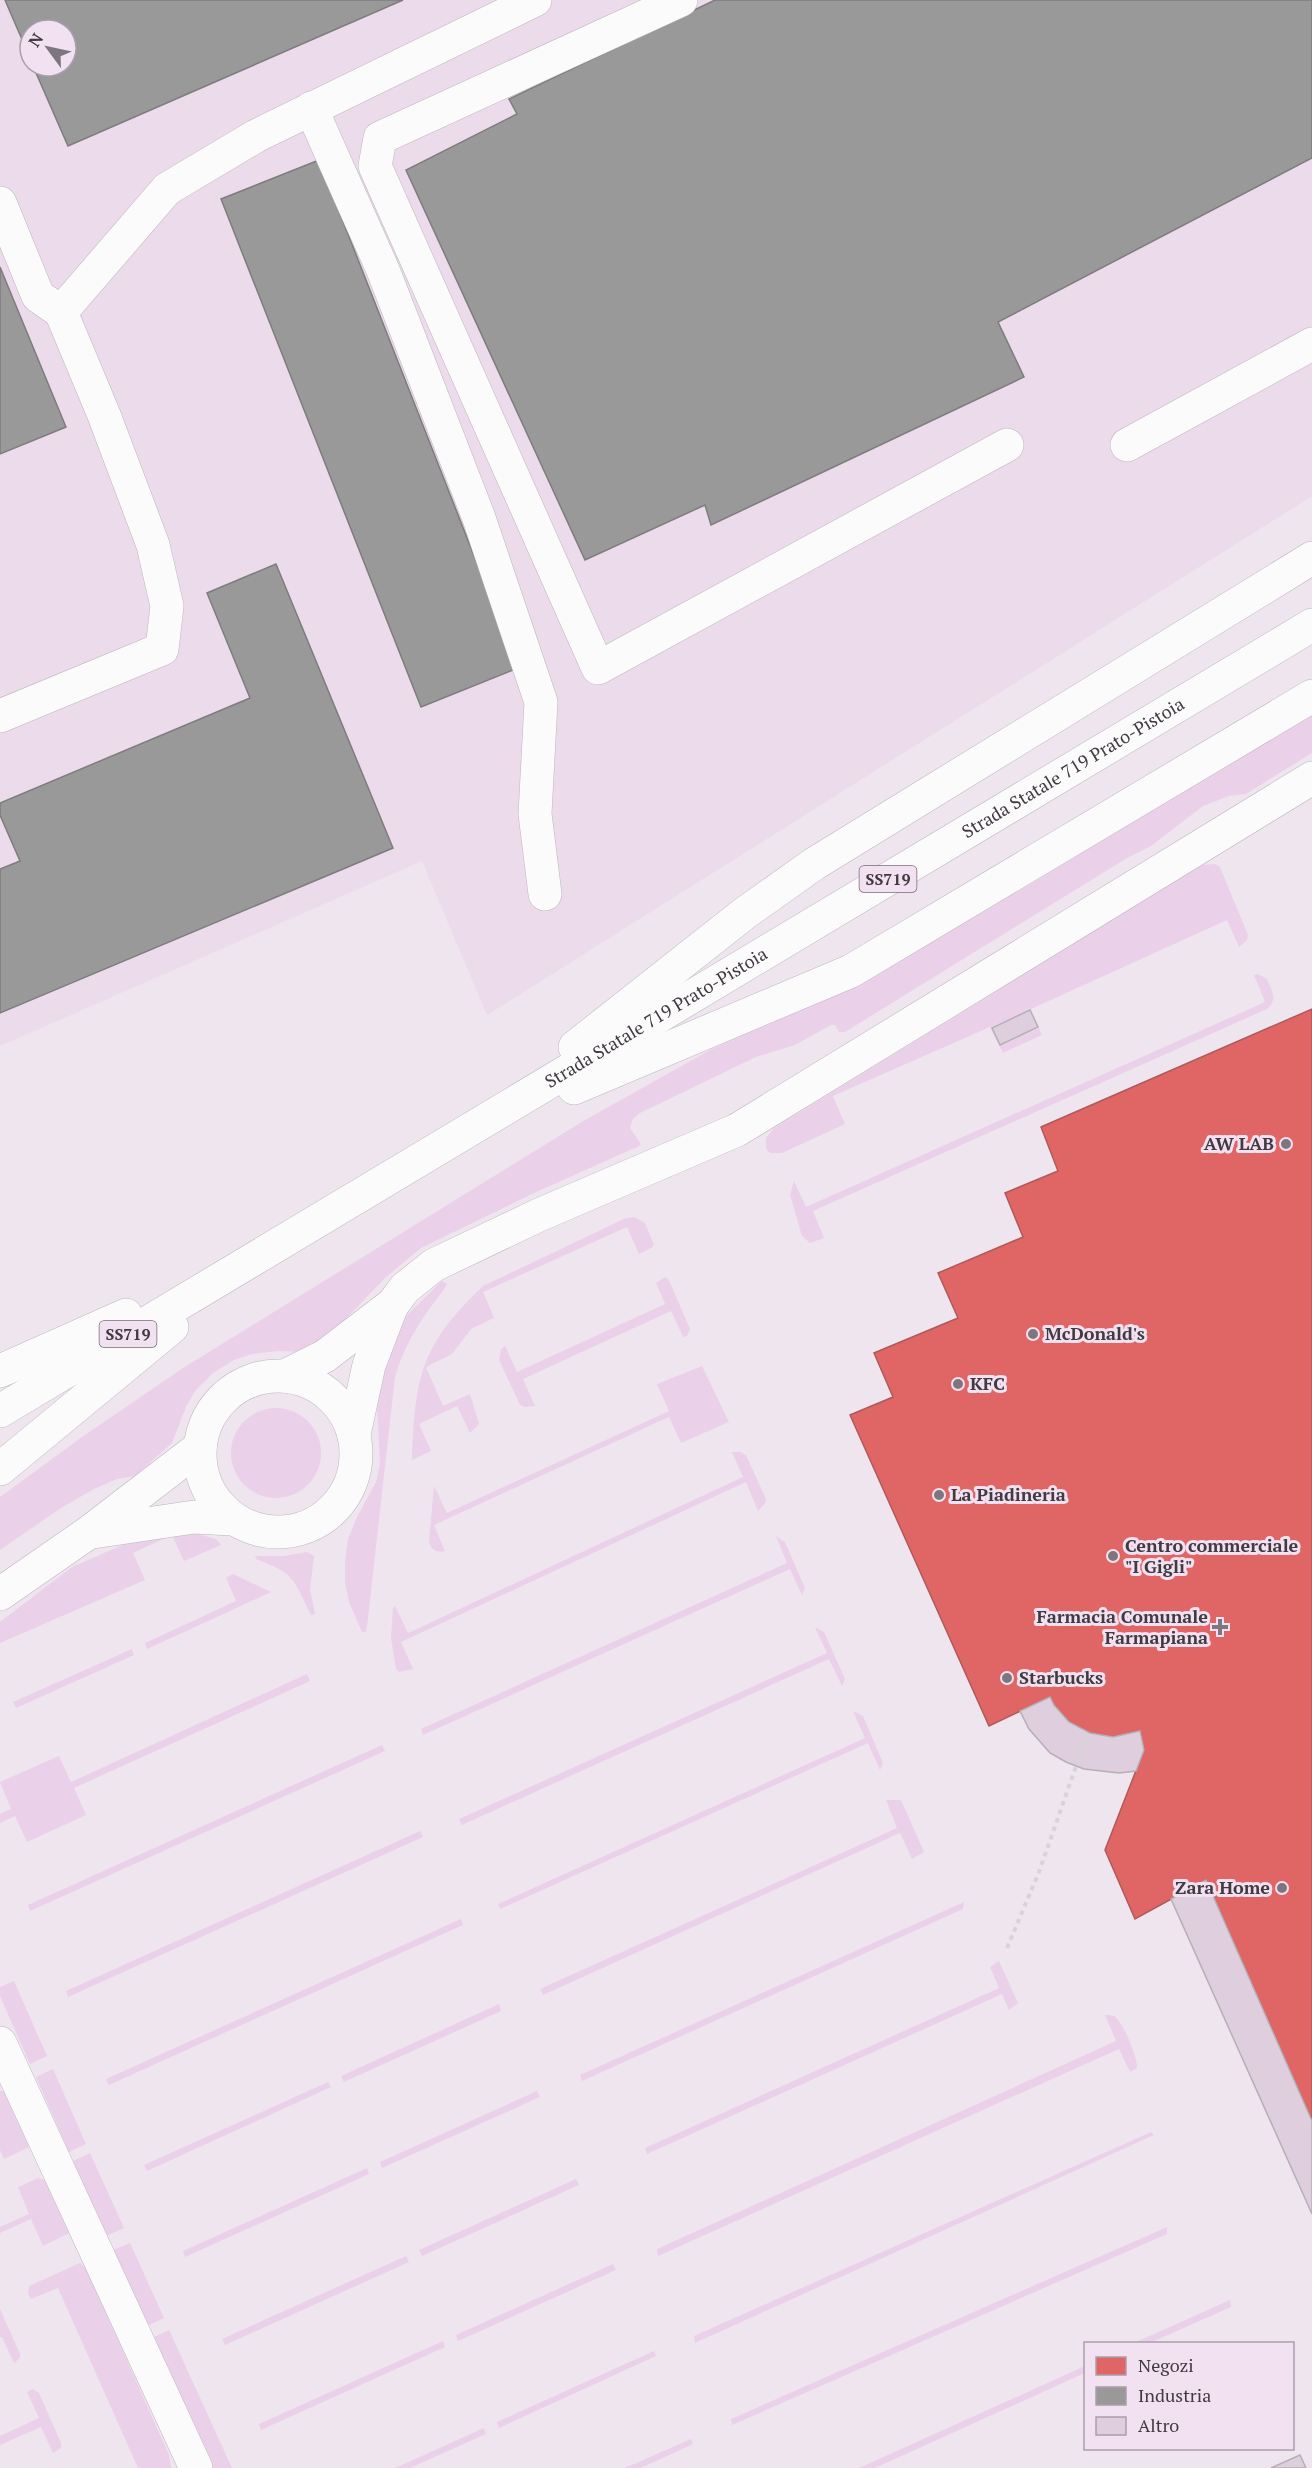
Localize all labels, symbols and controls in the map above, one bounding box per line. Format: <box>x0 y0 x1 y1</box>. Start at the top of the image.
north arrow <box>18 18 78 78</box>
text: N <box>23 29 48 51</box>
street label: Strada Statale 719 Prato-Pistoia <box>957 691 1188 843</box>
road number: SS719 <box>860 866 916 892</box>
street label: Strada Statale 719 Prato-Pistoia <box>540 941 771 1093</box>
place label: AW LAB <box>1204 1131 1274 1155</box>
marker: AW LAB <box>1279 1137 1293 1151</box>
road number: SS719 <box>100 1321 156 1347</box>
place label: McDonald's <box>1045 1321 1145 1345</box>
marker: McDonald's <box>1026 1327 1040 1341</box>
place label: KFC <box>970 1371 1005 1395</box>
marker: KFC <box>951 1377 965 1391</box>
place label: La Piadineria <box>951 1482 1066 1506</box>
marker: La Piadineria <box>932 1488 946 1502</box>
place label: Centro commerciale "I Gigli" <box>1125 1533 1299 1578</box>
marker: Centro commerciale "I Gigli" <box>1106 1549 1120 1563</box>
place label: Farmacia Comunale Farmapiana <box>1036 1604 1208 1649</box>
marker: Farmacia Comunale Farmapiana <box>1213 1620 1227 1634</box>
place label: Starbucks <box>1019 1665 1103 1689</box>
marker: Starbucks <box>1000 1671 1014 1685</box>
place label: Zara Home <box>1175 1875 1270 1899</box>
marker: Zara Home <box>1275 1881 1289 1895</box>
legend <box>1084 2342 1294 2450</box>
text: Negozi <box>1138 2353 1194 2377</box>
text: Industria <box>1138 2383 1211 2407</box>
text: Altro <box>1138 2413 1179 2437</box>

